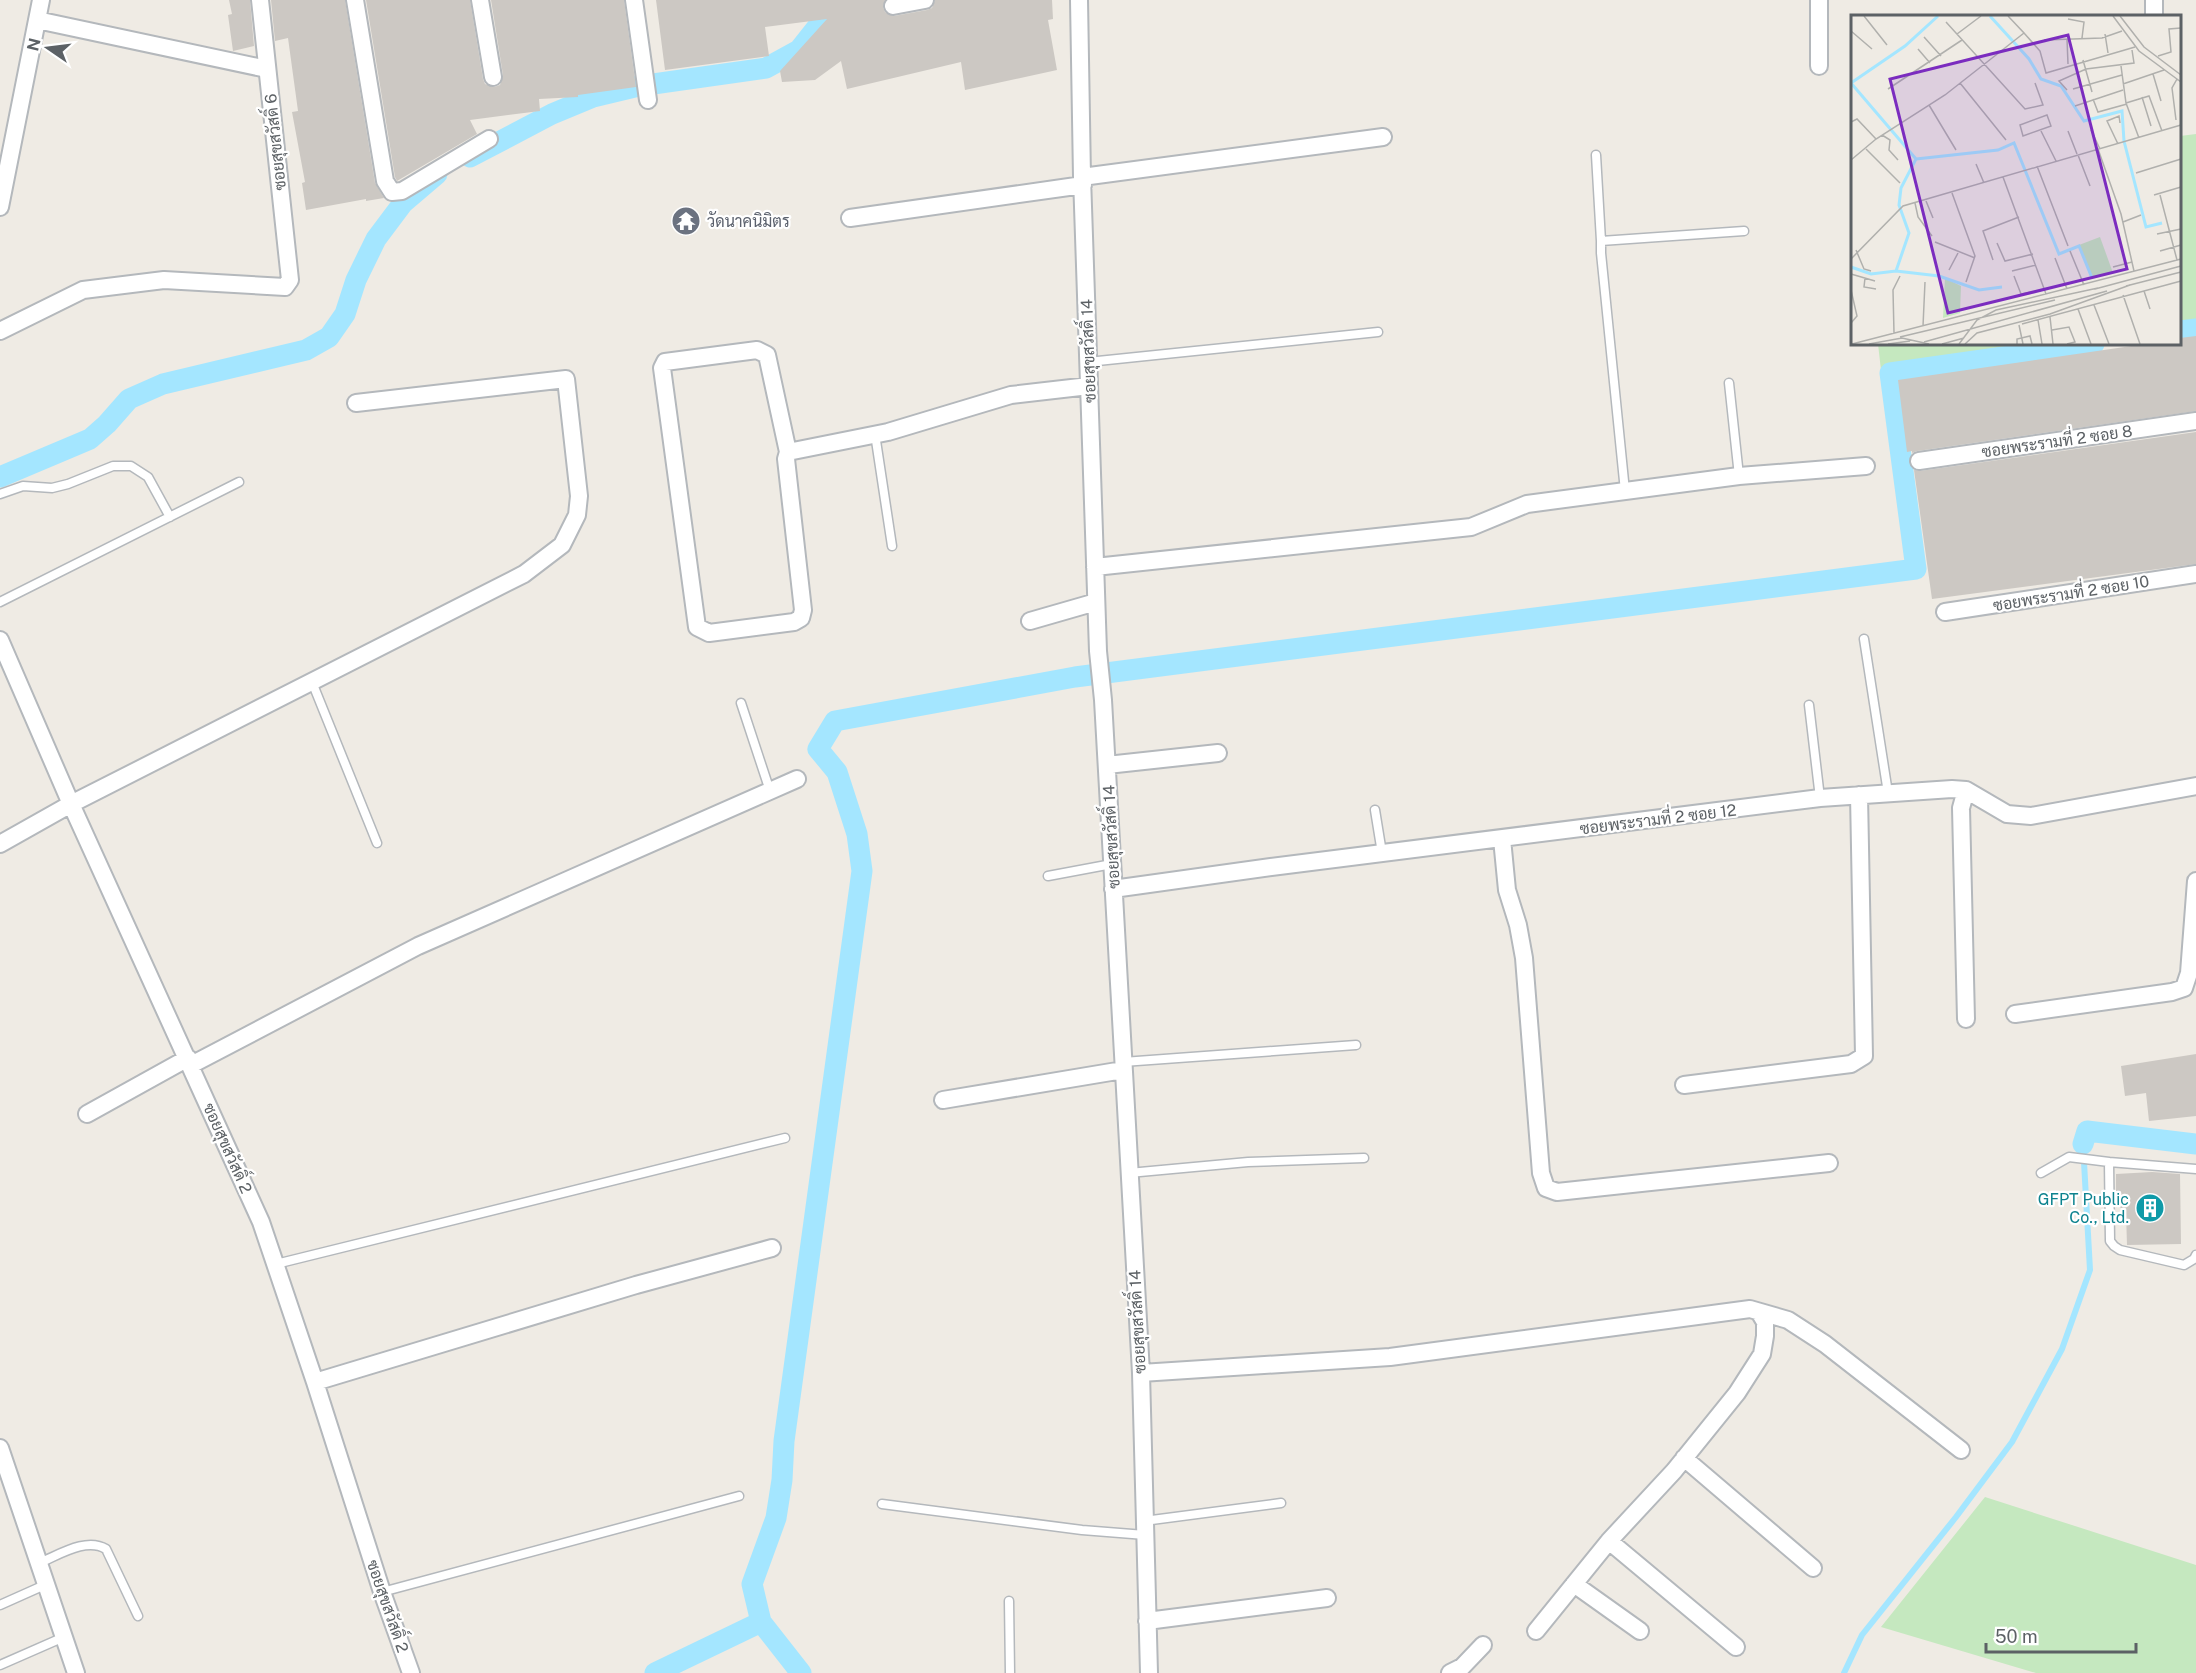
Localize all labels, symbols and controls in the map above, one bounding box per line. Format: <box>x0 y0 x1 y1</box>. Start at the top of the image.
inset map <box>1851 15 2181 345</box>
north arrow <box>18 18 78 78</box>
text: N <box>23 36 45 53</box>
street label: ซอยสุขสวัสดิ์ 6 <box>256 92 292 192</box>
temple icon: วัดนาคนิมิตร <box>670 205 702 237</box>
place label: วัดนาคนิมิตร <box>707 211 790 231</box>
street label: ซอยสุขสวัสดิ์ 14 <box>1072 299 1102 403</box>
street label: ซอยพระรามที่ 2 ซอย 8 <box>1980 417 2134 461</box>
street label: ซอยพระรามที่ 2 ซอย 10 <box>1991 567 2151 615</box>
street label: ซอยสุขสวัสดิ์ 14 <box>1094 785 1126 890</box>
street label: ซอยพระรามที่ 2 ซอย 12 <box>1578 795 1737 839</box>
street label: ซอยสุขสวัสดิ์ 2 <box>197 1098 261 1197</box>
place label: GFPT Public Co., Ltd. <box>2038 1190 2129 1227</box>
building icon: GFPT Public Co., Ltd. <box>2134 1192 2166 1224</box>
street label: ซอยสุขสวัสดิ์ 14 <box>1120 1270 1152 1375</box>
street label: ซอยสุขสวัสดิ์ 2 <box>361 1556 417 1656</box>
scale bar <box>1986 1616 2136 1654</box>
text: 50 m <box>1995 1626 2038 1647</box>

